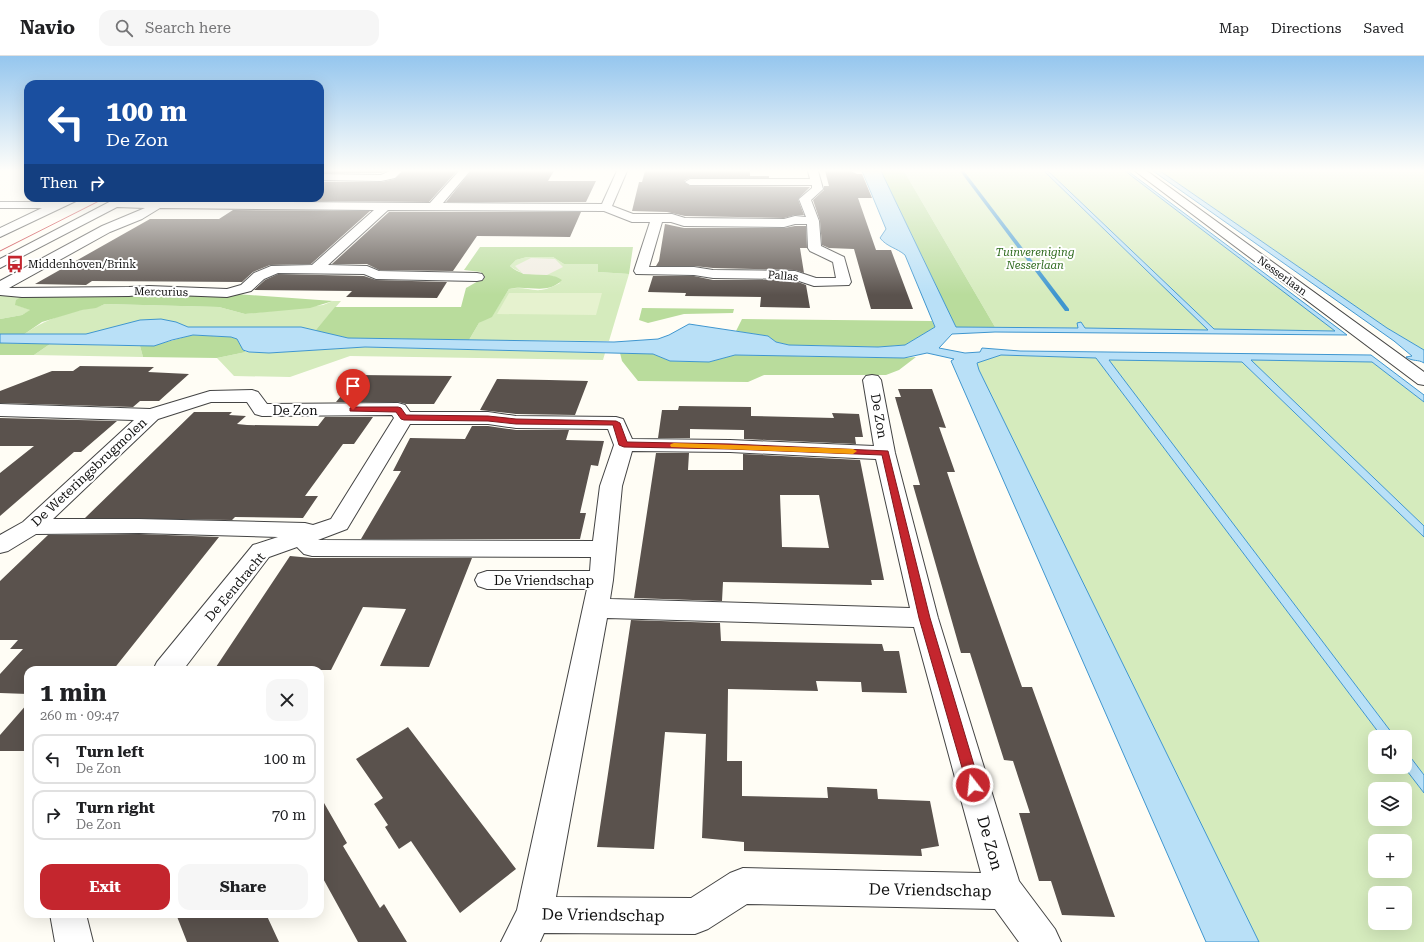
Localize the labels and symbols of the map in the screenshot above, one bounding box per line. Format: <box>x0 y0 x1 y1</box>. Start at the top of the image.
park label: Tuinvereniging Nesserlaan <box>995 246 1075 272</box>
bus stop icon: Middenhoven/Brink <box>5 254 25 274</box>
street label: Nesserlaan <box>1255 254 1309 298</box>
place label: Middenhoven/Brink <box>28 258 136 271</box>
street label: Pallas <box>767 268 799 284</box>
street label: Mercurius <box>134 285 188 299</box>
pin <box>336 369 370 410</box>
street label: De Zon <box>868 392 890 440</box>
street label: De Zon <box>272 403 318 418</box>
street label: De Weteringsbrugmolen <box>28 414 150 529</box>
street label: De Eendracht <box>202 549 268 625</box>
street label: De Vriendschap <box>494 573 594 588</box>
position arrow <box>952 764 994 806</box>
street label: De Zon <box>973 814 1007 872</box>
street label: De Vriendschap <box>868 879 992 901</box>
street label: De Vriendschap <box>541 904 665 926</box>

